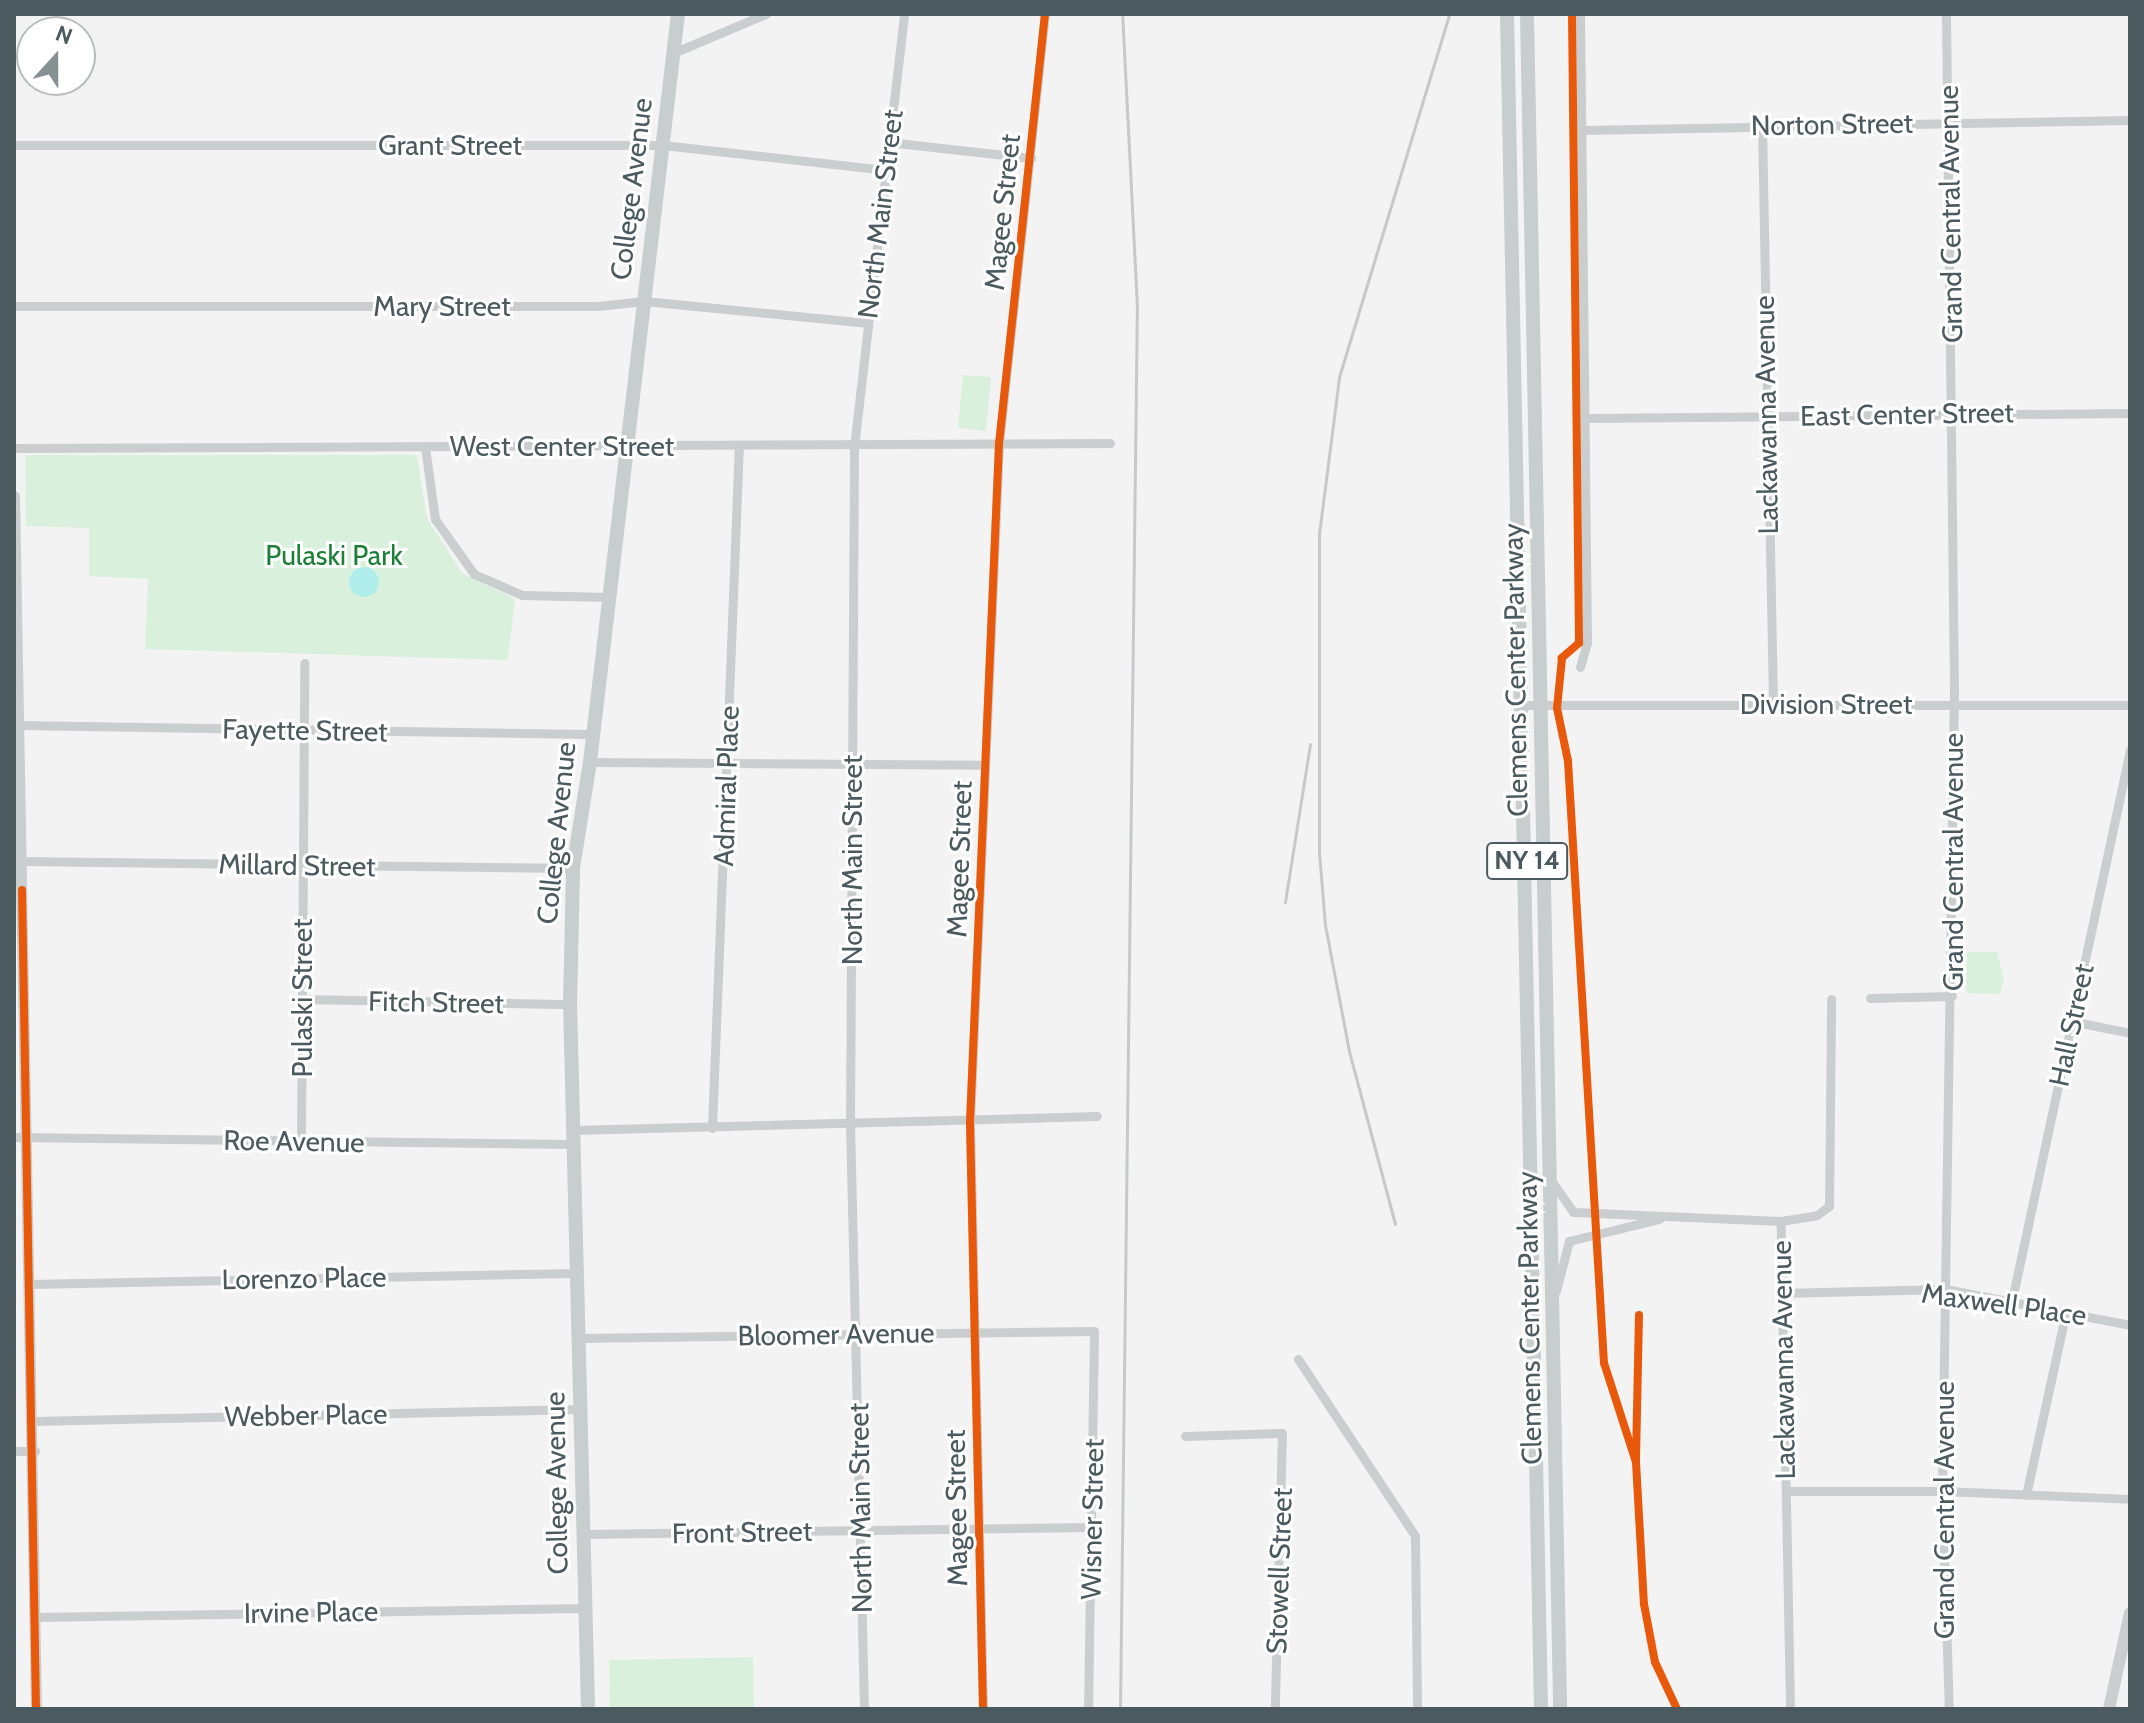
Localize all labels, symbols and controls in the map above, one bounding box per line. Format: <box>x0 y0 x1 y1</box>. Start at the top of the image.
north arrow <box>16 16 96 96</box>
text: N <box>52 20 76 50</box>
street label: Grand Central Avenue <box>1931 85 1969 343</box>
street label: College Avenue <box>603 96 659 282</box>
street label: Norton Street <box>1751 106 1913 142</box>
street label: North Main Street <box>851 108 909 320</box>
street label: Grant Street <box>378 128 522 162</box>
street label: Magee Street <box>977 132 1027 292</box>
street label: Mary Street <box>373 289 511 323</box>
street label: Lackawanna Avenue <box>1747 295 1785 535</box>
street label: East Center Street <box>1800 395 2014 433</box>
street label: West Center Street <box>450 429 674 463</box>
street label: Clemens Center Parkway <box>1496 523 1534 817</box>
park label: Pulaski Park <box>265 538 403 572</box>
street label: Division Street <box>1740 687 1912 721</box>
street label: Admiral Place <box>706 705 746 867</box>
street label: Fayette Street <box>222 712 388 748</box>
street label: Grand Central Avenue <box>1936 733 1970 991</box>
street label: College Avenue <box>530 740 582 926</box>
street label: North Main Street <box>835 755 869 965</box>
street label: Magee Street <box>939 780 979 938</box>
road number: NY 14 <box>1485 839 1569 883</box>
street label: Millard Street <box>218 847 376 883</box>
street label: Pulaski Street <box>285 919 319 1077</box>
street label: Hall Street <box>2042 961 2100 1089</box>
street label: Fitch Street <box>368 984 504 1020</box>
street label: Roe Avenue <box>223 1123 365 1159</box>
street label: Clemens Center Parkway <box>1510 1171 1548 1465</box>
street label: Lackawanna Avenue <box>1764 1240 1802 1480</box>
street label: Lorenzo Place <box>221 1260 387 1296</box>
street label: Maxwell Place <box>1919 1276 2089 1332</box>
street label: Bloomer Avenue <box>737 1315 935 1353</box>
street label: Grand Central Avenue <box>1927 1381 1961 1639</box>
street label: College Avenue <box>538 1391 574 1575</box>
street label: Webber Place <box>224 1397 388 1433</box>
street label: North Main Street <box>841 1403 879 1613</box>
street label: Magee Street <box>938 1429 974 1587</box>
street label: Wisner Street <box>1074 1438 1110 1600</box>
street label: Stowell Street <box>1259 1487 1299 1655</box>
street label: Front Street <box>672 1514 812 1550</box>
street label: Irvine Place <box>243 1594 379 1630</box>

